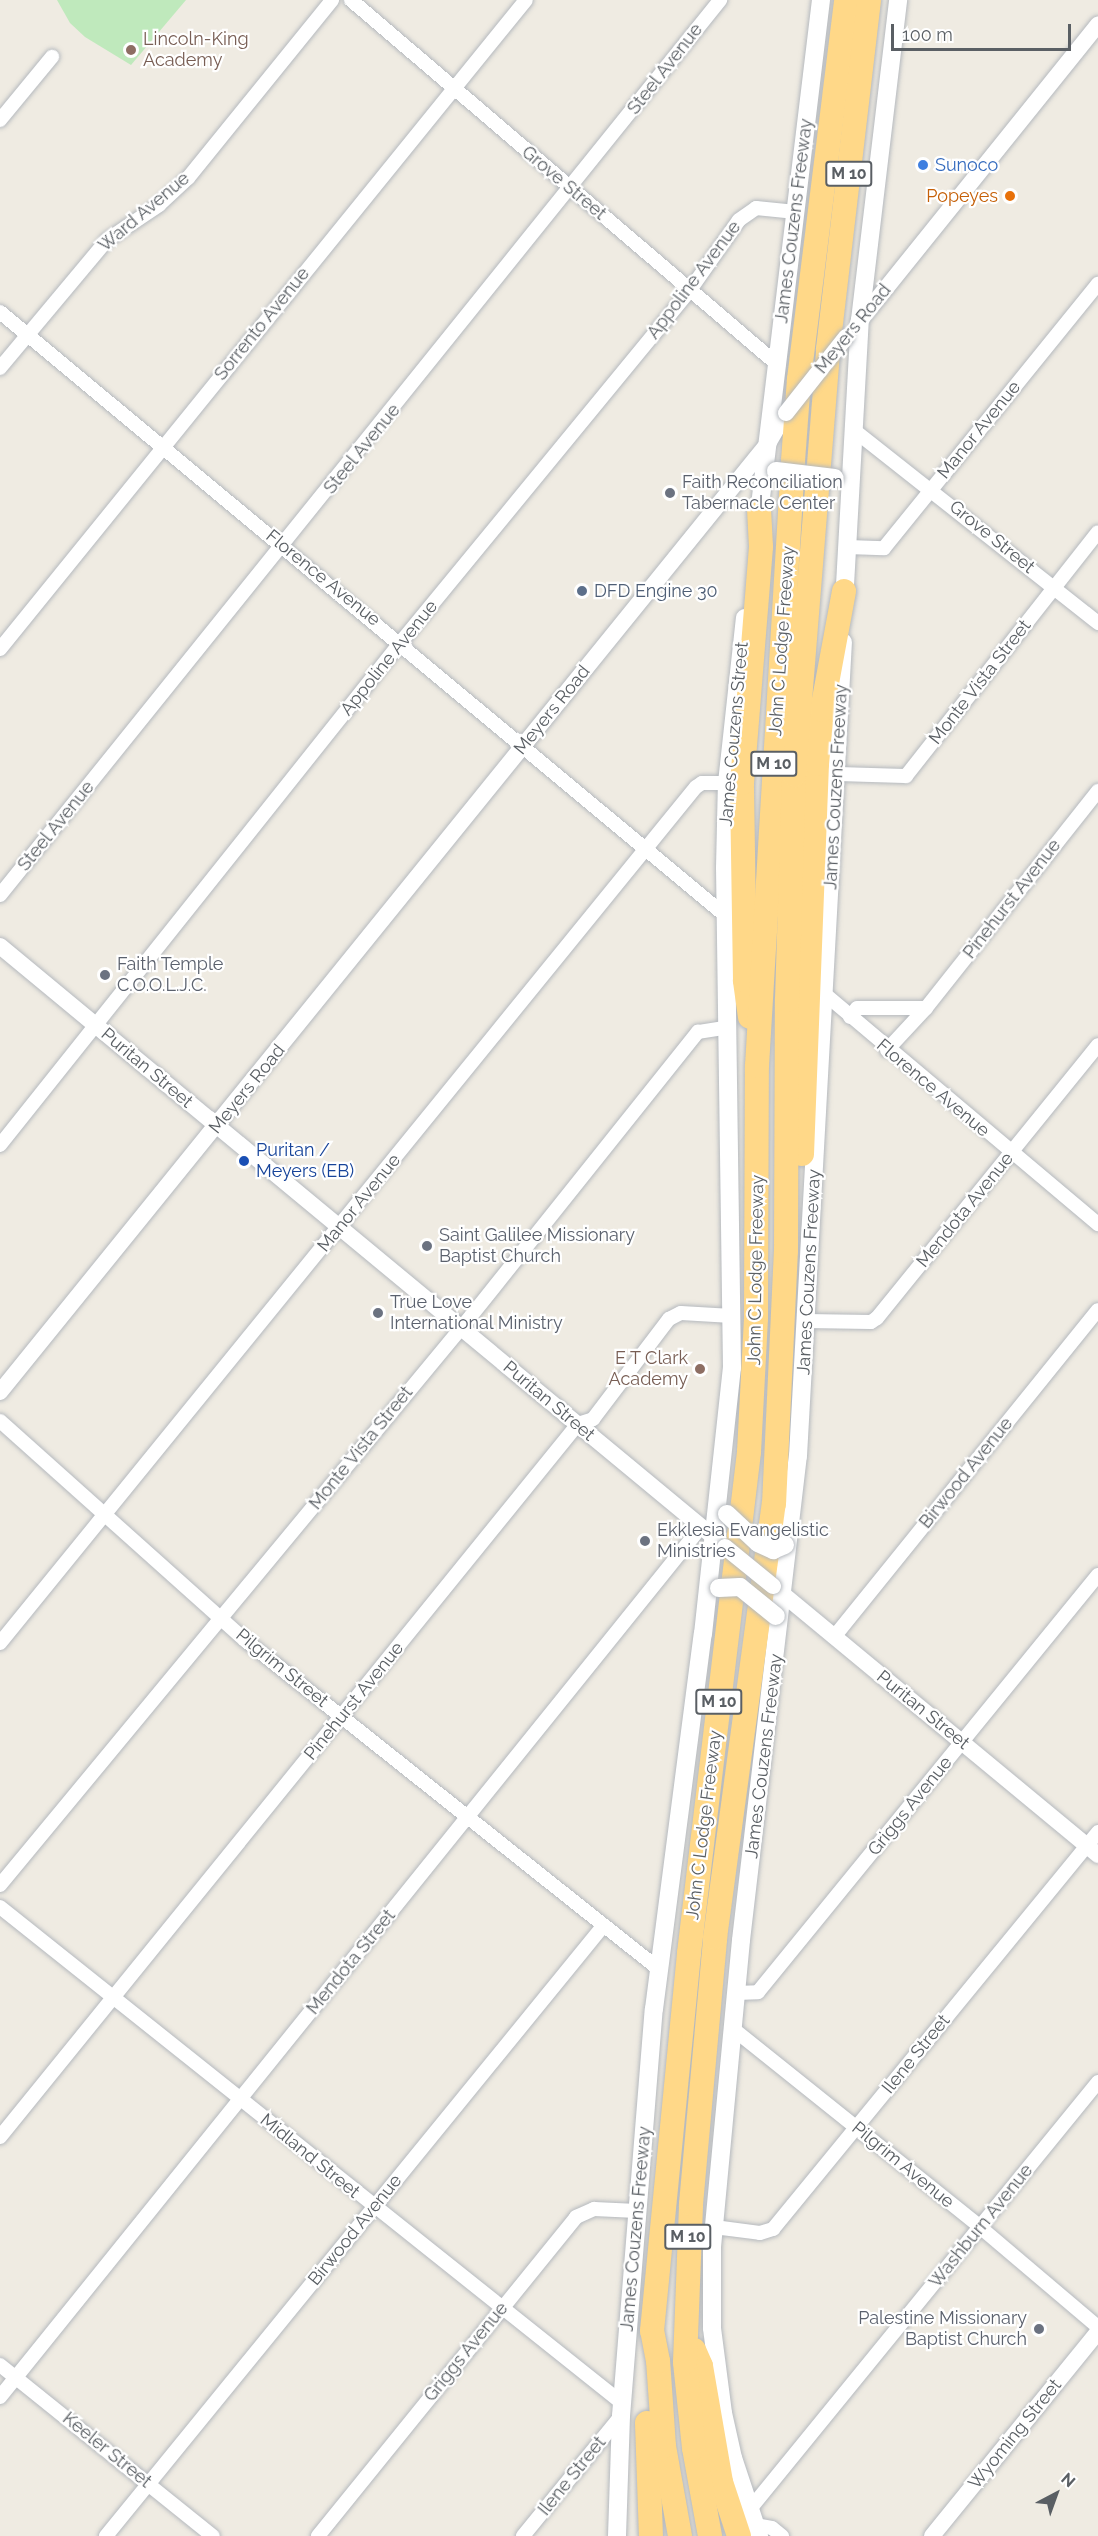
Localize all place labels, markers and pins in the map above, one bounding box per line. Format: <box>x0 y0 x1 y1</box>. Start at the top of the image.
place label: Lincoln-King Academy <box>143 29 249 72</box>
marker: Lincoln-King Academy <box>124 43 138 57</box>
place label: Sunoco <box>935 154 998 176</box>
marker: Sunoco <box>916 158 930 172</box>
place label: Popeyes <box>926 185 998 207</box>
marker: Popeyes <box>1003 189 1017 203</box>
place label: Faith Reconciliation Tabernacle Center <box>682 472 843 514</box>
marker: Faith Reconciliation Tabernacle Center <box>663 486 677 500</box>
place label: DFD Engine 30 <box>594 580 718 602</box>
marker: DFD Engine 30 <box>575 584 589 598</box>
place label: Faith Temple C.O.O.L.J.C. <box>117 954 224 996</box>
marker: Faith Temple C.O.O.L.J.C. <box>98 968 112 982</box>
place label: Puritan / Meyers (EB) <box>256 1140 354 1182</box>
marker: Puritan / Meyers (EB) <box>237 1154 251 1168</box>
place label: Saint Galilee Missionary Baptist Church <box>439 1225 635 1268</box>
marker: Saint Galilee Missionary Baptist Church <box>420 1239 434 1253</box>
place label: True Love International Ministry <box>390 1292 563 1334</box>
marker: True Love International Ministry <box>371 1306 385 1320</box>
place label: E T Clark Academy <box>609 1348 688 1390</box>
marker: E T Clark Academy <box>693 1362 707 1376</box>
place label: Ekklesia Evangelistic Ministries <box>657 1520 829 1562</box>
marker: Ekklesia Evangelistic Ministries <box>638 1534 652 1548</box>
place label: Palestine Missionary Baptist Church <box>858 2308 1027 2350</box>
marker: Palestine Missionary Baptist Church <box>1032 2322 1046 2336</box>

